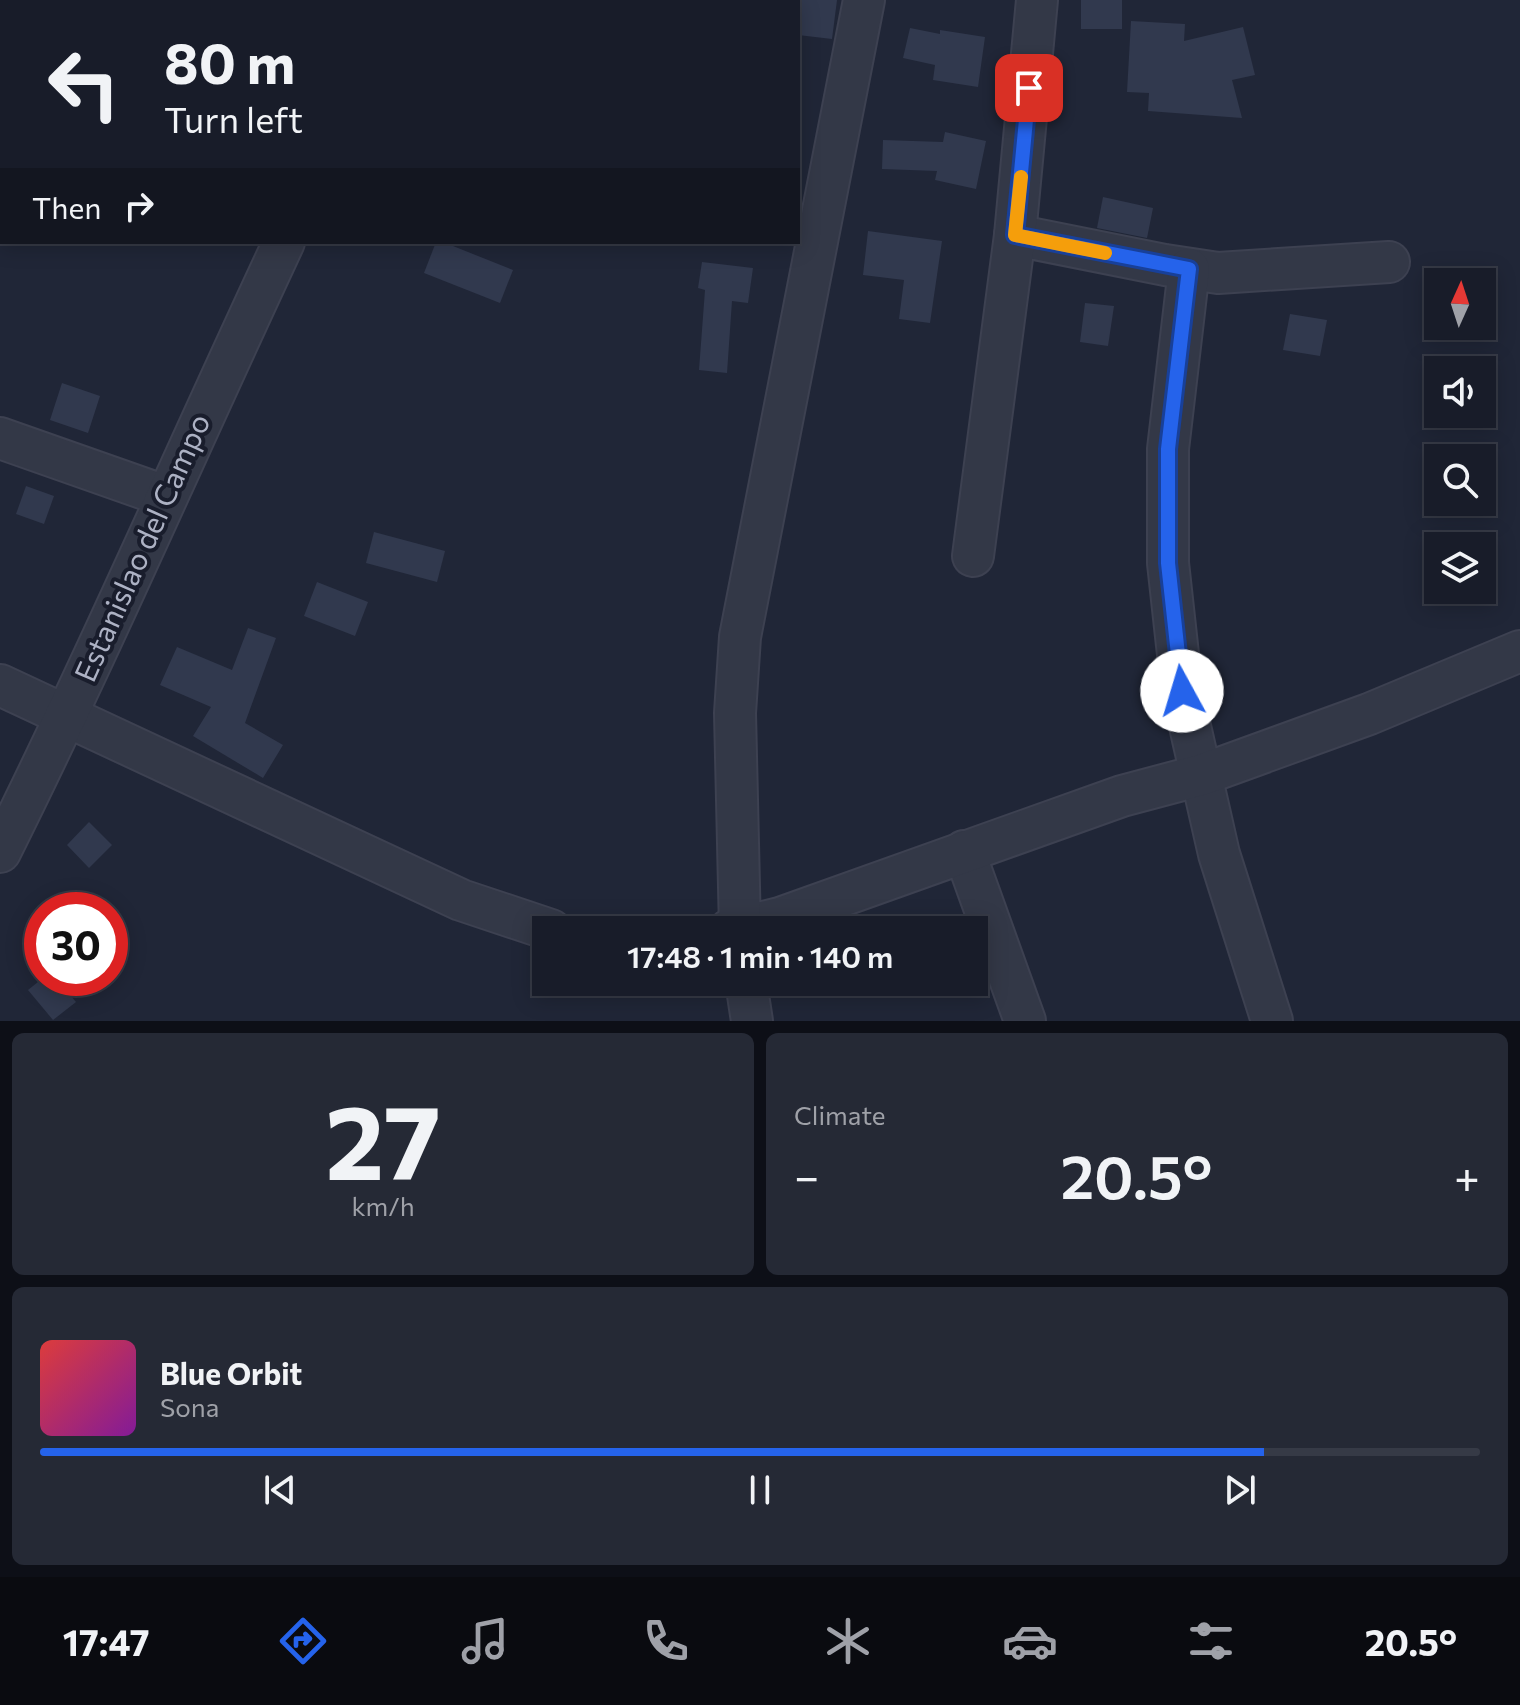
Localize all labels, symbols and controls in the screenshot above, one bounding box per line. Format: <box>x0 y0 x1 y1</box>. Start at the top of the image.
text: 80 m <box>164 27 295 96</box>
icon: left <box>32 32 136 136</box>
pin <box>995 54 1063 122</box>
icon: arrive <box>1007 66 1051 110</box>
text: Turn left <box>164 96 303 140</box>
icon: right <box>117 184 161 228</box>
text: Then <box>32 188 101 225</box>
north arrow <box>1424 268 1496 340</box>
map controls <box>1424 268 1496 604</box>
button: sound <box>1424 356 1496 428</box>
street label: Estanislao del Campo <box>65 407 216 687</box>
button: search <box>1424 444 1496 516</box>
button: layers <box>1424 532 1496 604</box>
position arrow <box>1140 649 1224 733</box>
speed limit sign: 30 <box>24 892 128 996</box>
text: 17:48 · 1 min · 140 m <box>627 937 893 974</box>
text: 27 <box>325 1074 441 1201</box>
text: Climate <box>794 1099 886 1130</box>
text: 20.5° <box>1061 1138 1213 1211</box>
text: − <box>794 1148 819 1202</box>
text: + <box>1454 1148 1480 1202</box>
text: km/h <box>351 1190 415 1221</box>
text: Blue Orbit <box>160 1354 302 1391</box>
text: Sona <box>160 1391 219 1422</box>
icon: previous <box>258 1468 302 1512</box>
icon: pause <box>738 1468 782 1512</box>
icon: next <box>1218 1468 1262 1512</box>
icon: directions <box>275 1613 331 1669</box>
icon: music <box>457 1613 513 1669</box>
icon: phone <box>638 1613 694 1669</box>
icon: climate <box>820 1613 876 1669</box>
icon: car <box>1002 1613 1058 1669</box>
icon: filters <box>1183 1613 1239 1669</box>
text: 17:47 <box>63 1619 150 1663</box>
text: 20.5° <box>1365 1619 1457 1663</box>

